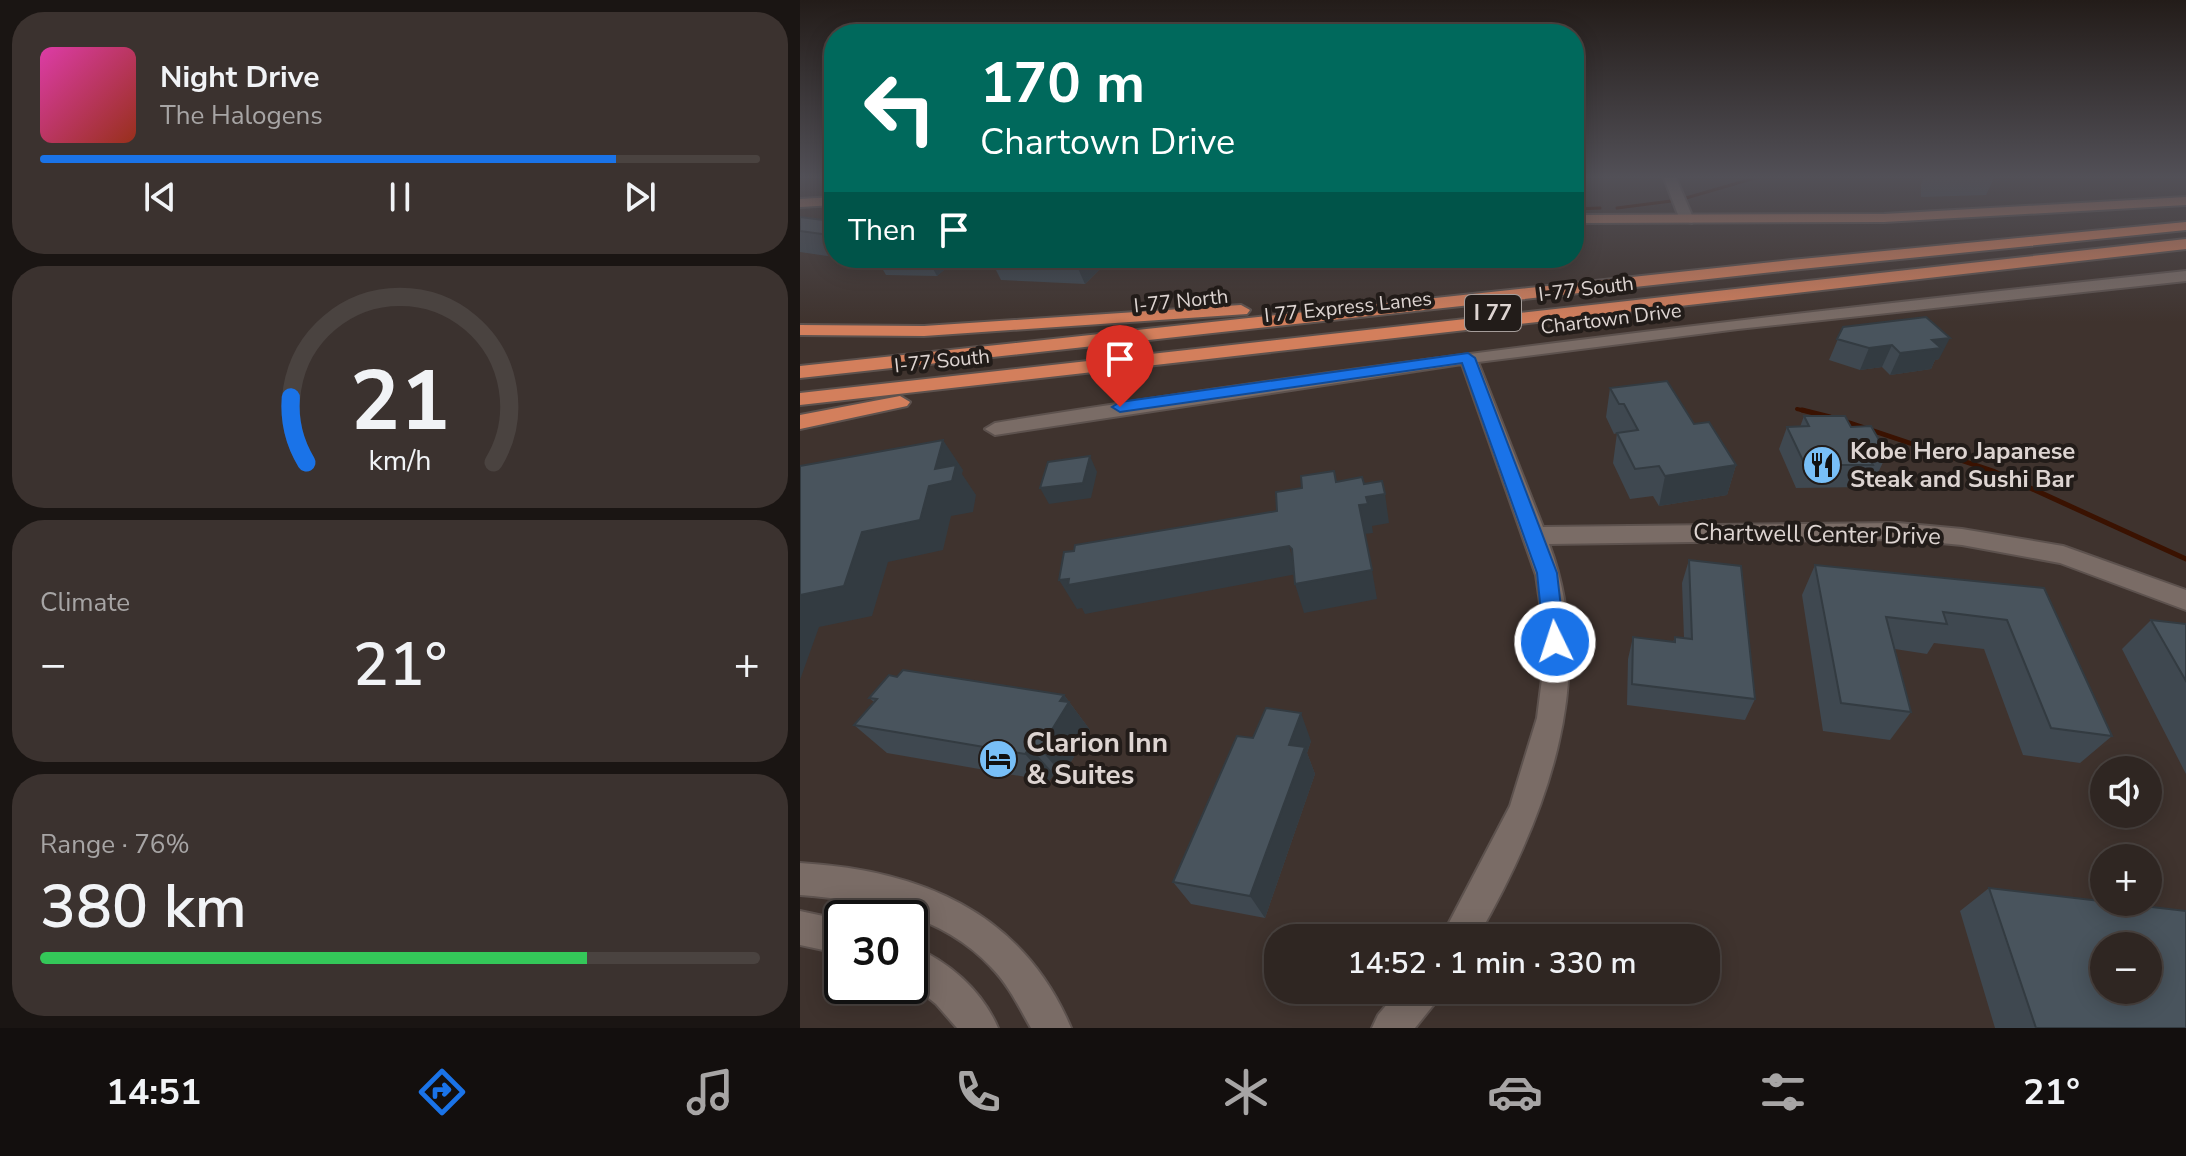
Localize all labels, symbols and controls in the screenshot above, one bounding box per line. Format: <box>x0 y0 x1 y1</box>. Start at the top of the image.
text: 170 m <box>980 45 1145 122</box>
icon: left <box>848 56 952 160</box>
text: Night Drive <box>160 57 319 98</box>
text: The Halogens <box>160 98 323 133</box>
text: Chartown Drive <box>980 118 1235 167</box>
icon: previous <box>138 175 182 219</box>
icon: pause <box>378 175 422 219</box>
icon: next <box>618 175 662 219</box>
icon: arrive <box>932 208 976 252</box>
text: Then <box>848 210 916 251</box>
street label: I-77 South <box>1537 270 1635 308</box>
street label: I-77 North <box>1132 283 1230 319</box>
street label: I 77 Express Lanes <box>1263 285 1433 329</box>
road number: I 77 <box>1465 295 1521 331</box>
street label: Chartown Drive <box>1539 297 1683 341</box>
pin <box>1086 325 1154 407</box>
icon: arrive <box>1098 337 1142 381</box>
street label: I-77 South <box>893 343 991 379</box>
text: 21 <box>350 345 450 458</box>
place label: Kobe Hero Japanese Steak and Sushi Bar <box>1850 435 2075 495</box>
text: km/h <box>369 441 431 480</box>
restaurant icon: Kobe Hero Japanese Steak and Sushi Bar <box>1801 444 1843 486</box>
street label: Chartwell Center Drive <box>1693 516 1941 552</box>
text: Climate <box>40 585 130 620</box>
position arrow <box>1513 600 1597 684</box>
text: 21° <box>353 624 447 706</box>
text: − <box>40 635 66 695</box>
text: + <box>734 635 760 695</box>
place label: Clarion Inn & Suites <box>1026 724 1168 794</box>
hotel icon: Clarion Inn & Suites <box>977 738 1019 780</box>
map controls <box>2090 756 2162 1004</box>
button: sound <box>2090 756 2162 828</box>
text: Range · 76% <box>40 827 190 862</box>
button: + <box>2090 844 2162 916</box>
text: 380 km <box>40 866 247 948</box>
speed limit sign: 30 <box>824 900 928 1004</box>
button: − <box>2090 932 2162 1004</box>
text: 14:52 · 1 min · 330 m <box>1347 943 1637 984</box>
icon: directions <box>414 1064 470 1120</box>
icon: music <box>682 1064 738 1120</box>
icon: phone <box>950 1064 1006 1120</box>
icon: climate <box>1218 1064 1274 1120</box>
icon: car <box>1487 1064 1543 1120</box>
icon: filters <box>1755 1064 1811 1120</box>
text: 14:51 <box>106 1068 201 1117</box>
text: 21° <box>2023 1068 2080 1117</box>

